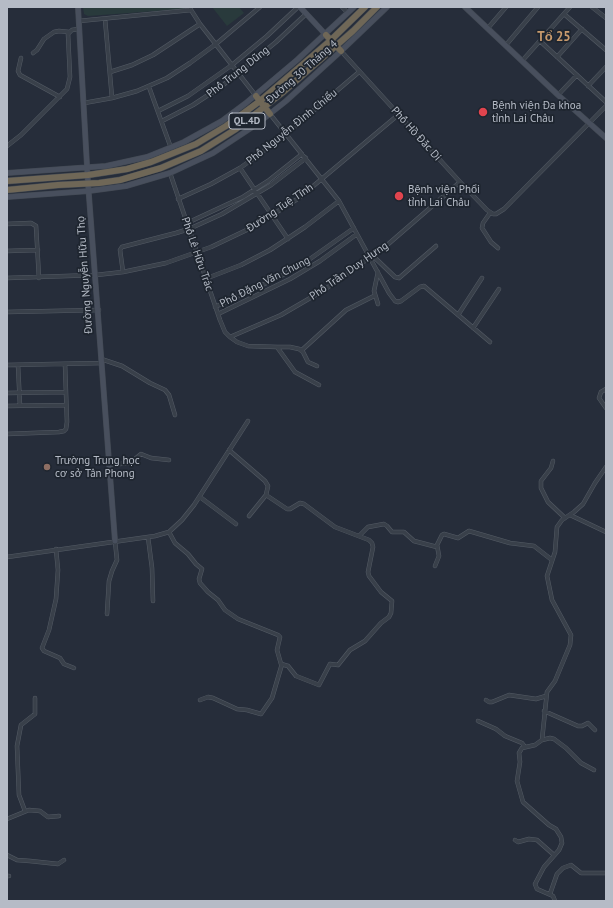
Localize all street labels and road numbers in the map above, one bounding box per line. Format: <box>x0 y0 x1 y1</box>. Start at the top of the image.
street label: Đường 30 Tháng 4 <box>264 37 340 107</box>
street label: Phố Trung Dũng <box>204 43 272 101</box>
street label: Phố Nguyễn Đình Chiểu <box>244 86 340 168</box>
street label: Phố Hồ Đắc Di <box>388 104 444 164</box>
road number: QL.4D <box>229 113 265 129</box>
street label: Đường Tuệ Tĩnh <box>244 181 316 235</box>
street label: Phố Lê Hữu Trác <box>178 215 216 293</box>
street label: Đường Nguyễn Hữu Thọ <box>74 216 96 334</box>
street label: Phố Trần Duy Hưng <box>307 239 391 303</box>
street label: Phố Đặng Văn Chung <box>218 254 312 310</box>

